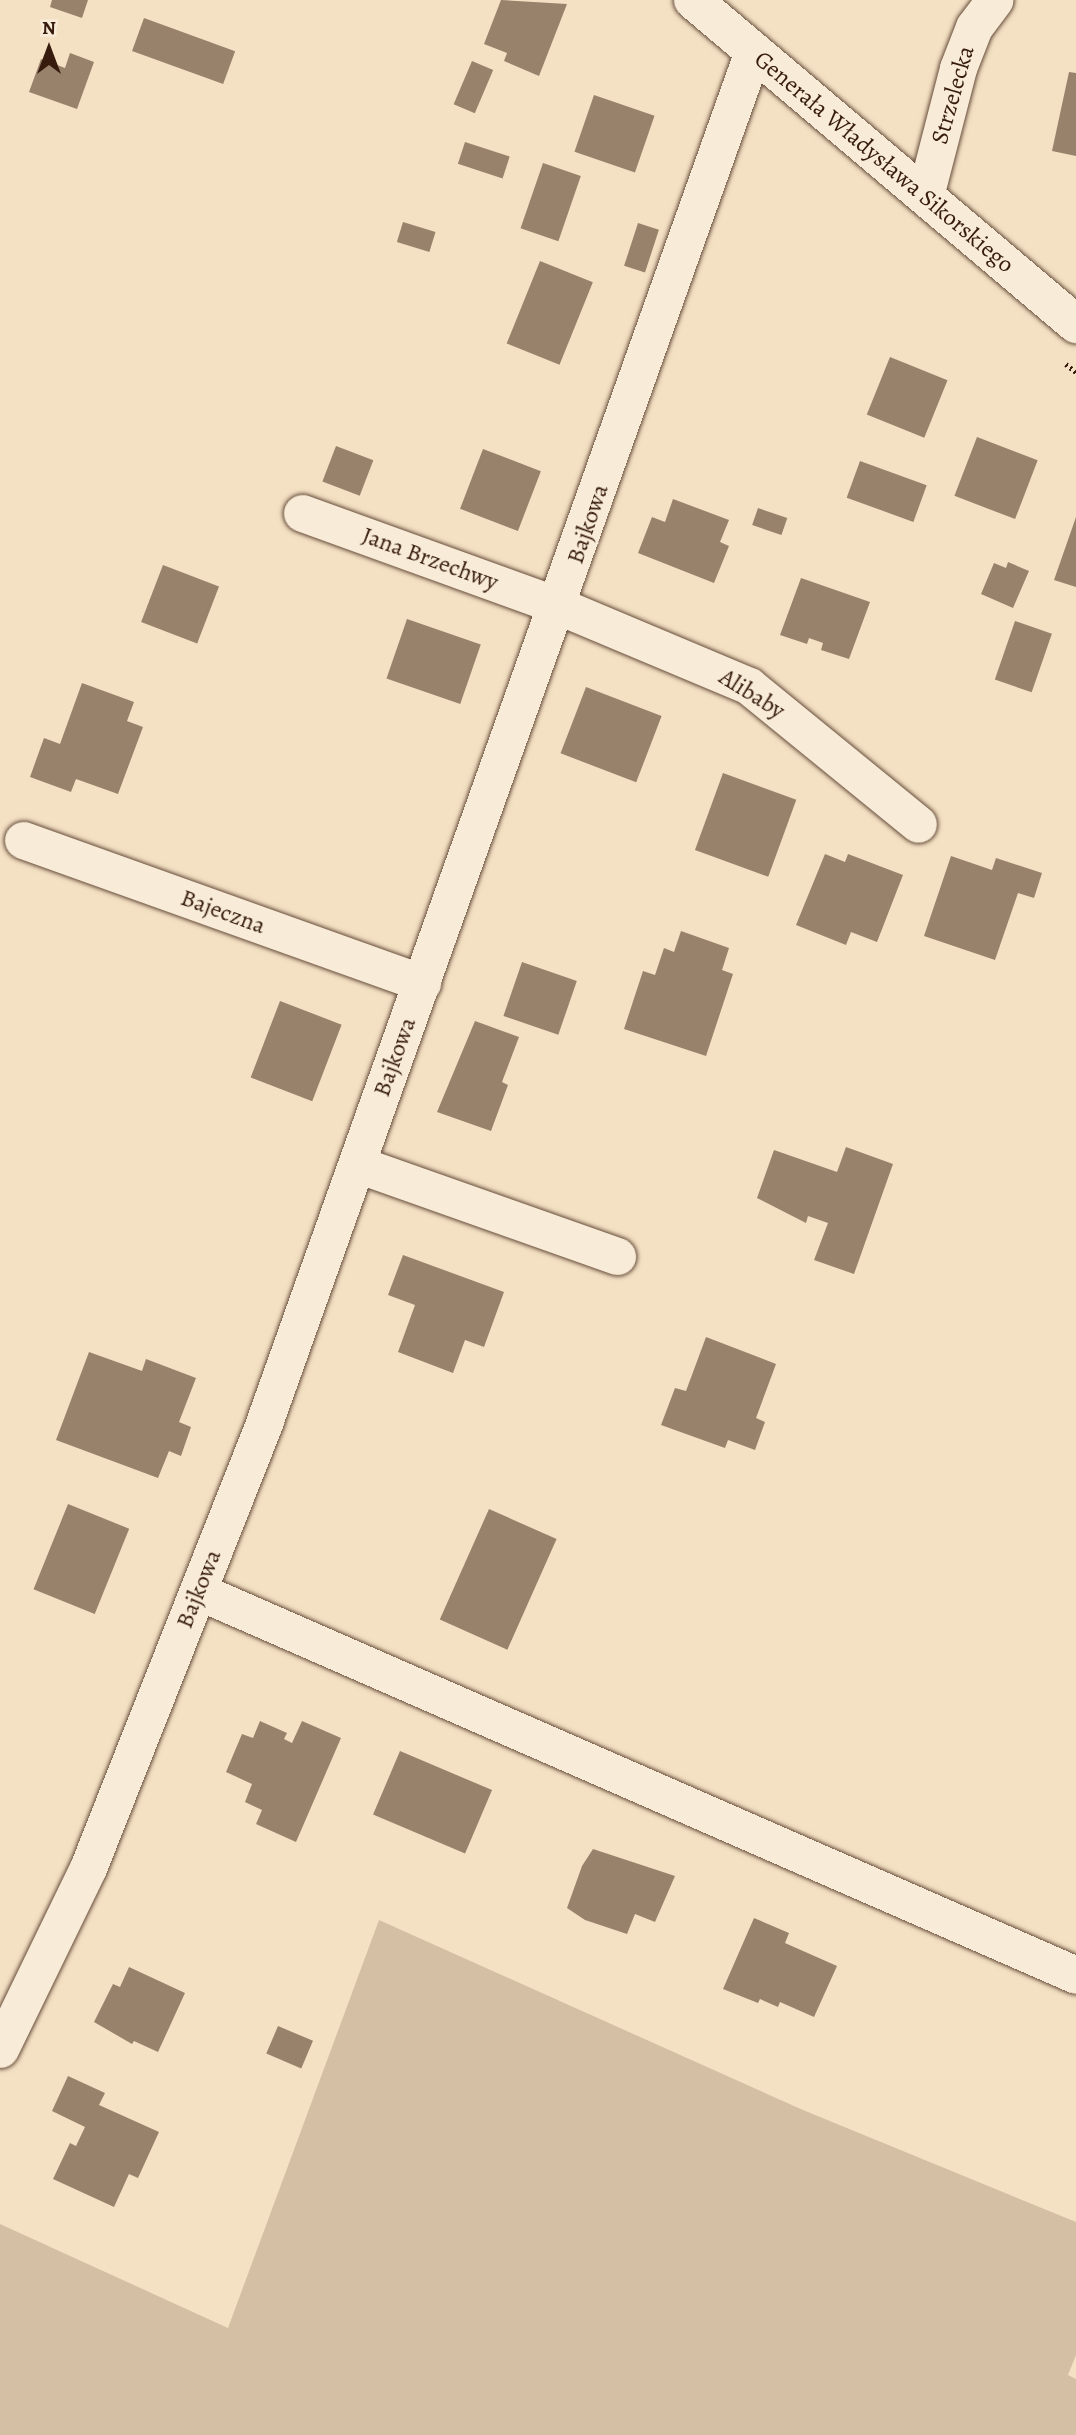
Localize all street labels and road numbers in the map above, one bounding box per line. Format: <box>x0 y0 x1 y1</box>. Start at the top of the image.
street label: Strzelecka <box>925 42 981 148</box>
street label: Generała Władysława Sikorskiego <box>748 45 1020 279</box>
street label: Bajkowa <box>561 480 615 568</box>
street label: Jana Brzechwy <box>358 521 502 597</box>
street label: Alibaby <box>714 663 790 725</box>
street label: Bajeczna <box>177 883 269 941</box>
street label: Bajkowa <box>367 1013 423 1101</box>
street label: Bajkowa <box>170 1545 228 1633</box>

